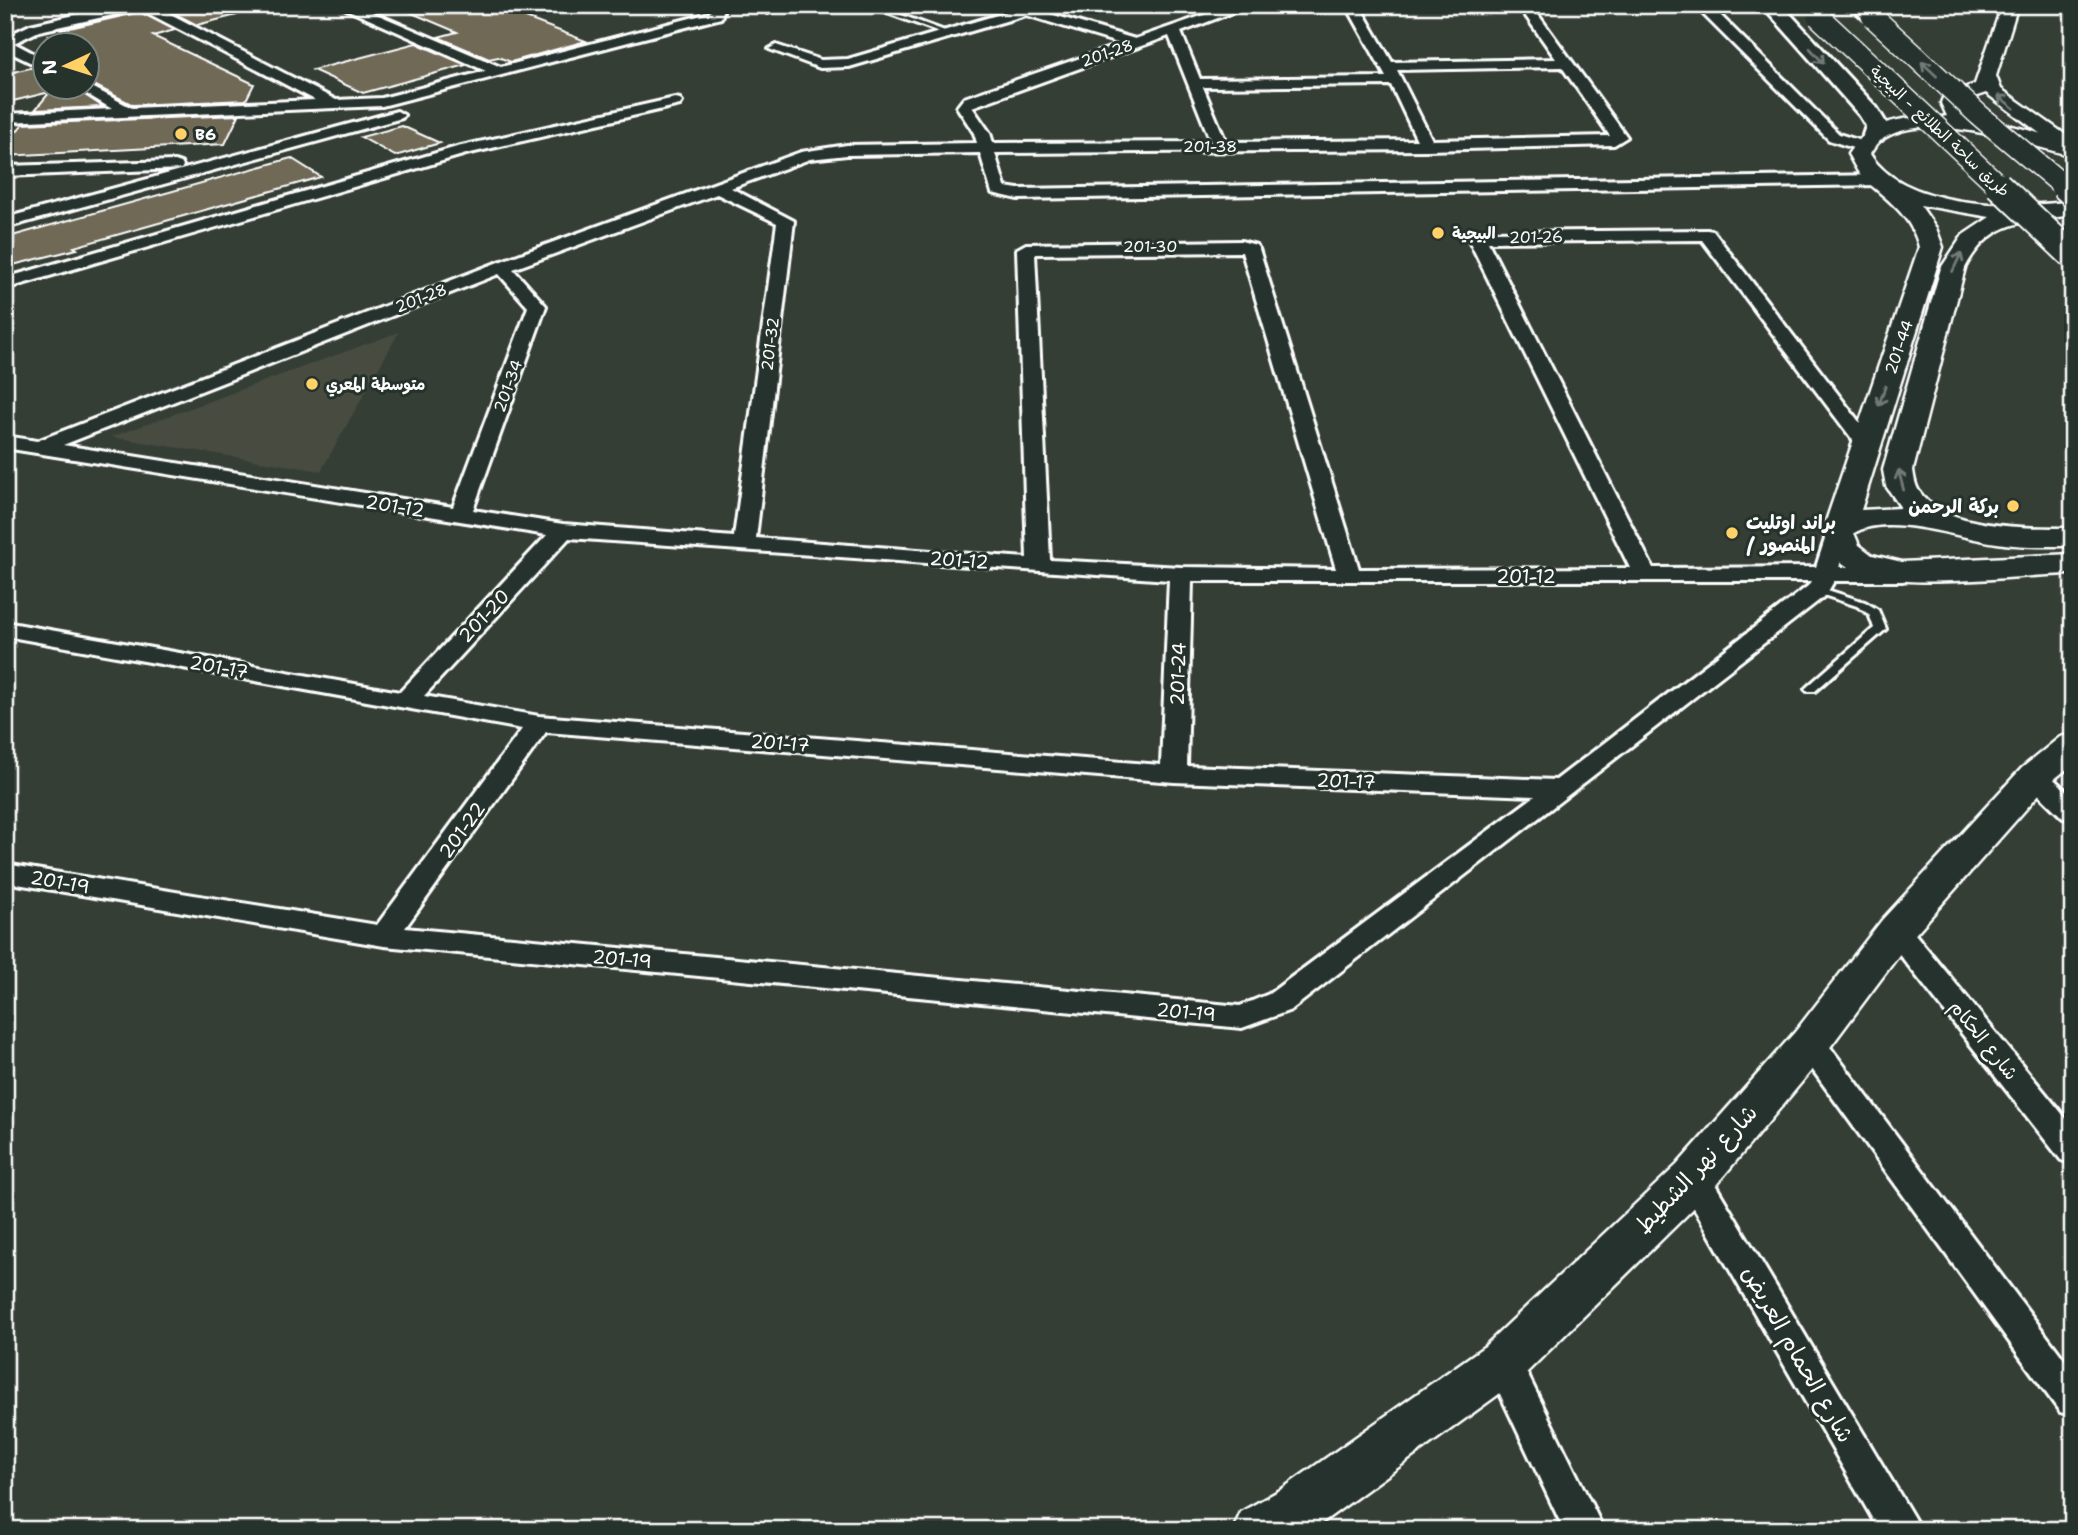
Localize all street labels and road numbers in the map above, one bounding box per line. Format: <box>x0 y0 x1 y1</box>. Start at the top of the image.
street label: 201-28 <box>1078 34 1136 72</box>
street label: طريق ساحة الطلائع - البيجية <box>1865 61 2014 202</box>
street label: 201-38 <box>1183 136 1237 157</box>
street label: 201-26 <box>1509 226 1563 248</box>
street label: 201-30 <box>1123 236 1177 257</box>
street label: 201-28 <box>392 278 450 318</box>
street label: 201-32 <box>756 316 784 372</box>
street label: 201-44 <box>1880 317 1918 377</box>
street label: 201-34 <box>489 357 527 415</box>
street label: 201-12 <box>364 489 426 523</box>
street label: 201-12 <box>928 545 990 575</box>
street label: 201-12 <box>1496 564 1556 589</box>
street label: 201-20 <box>453 584 515 648</box>
street label: 201-24 <box>1164 642 1192 706</box>
street label: 201-17 <box>188 650 250 684</box>
street label: 201-17 <box>749 728 811 758</box>
street label: 201-17 <box>1316 767 1376 795</box>
street label: 201-22 <box>433 797 491 863</box>
street label: 201-19 <box>28 865 92 899</box>
street label: 201-19 <box>591 944 653 974</box>
street label: شارع الحكام <box>1943 995 2024 1086</box>
street label: 201-19 <box>1155 997 1217 1027</box>
street label: شارع نهر الشطيط <box>1628 1098 1764 1241</box>
street label: شارع الحمام العريض <box>1732 1260 1861 1449</box>

